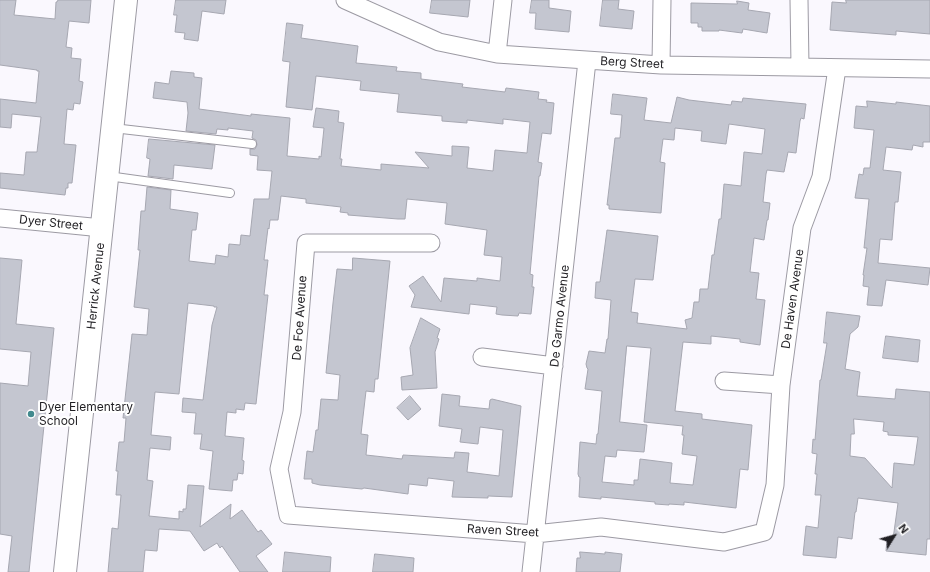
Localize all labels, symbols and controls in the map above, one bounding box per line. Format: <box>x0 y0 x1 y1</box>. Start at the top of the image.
street label: Berg Street <box>600 54 664 72</box>
street label: Dyer Street <box>18 212 84 234</box>
street label: Herrick Avenue <box>84 242 108 330</box>
street label: De Haven Avenue <box>779 248 807 350</box>
street label: De Garmo Avenue <box>547 264 573 368</box>
street label: De Foe Avenue <box>290 275 310 361</box>
place label: Dyer Elementary School <box>39 400 133 428</box>
marker: Dyer Elementary School <box>26 409 36 419</box>
north arrow <box>874 516 914 556</box>
text: N <box>895 521 912 536</box>
street label: Raven Street <box>467 522 539 540</box>

